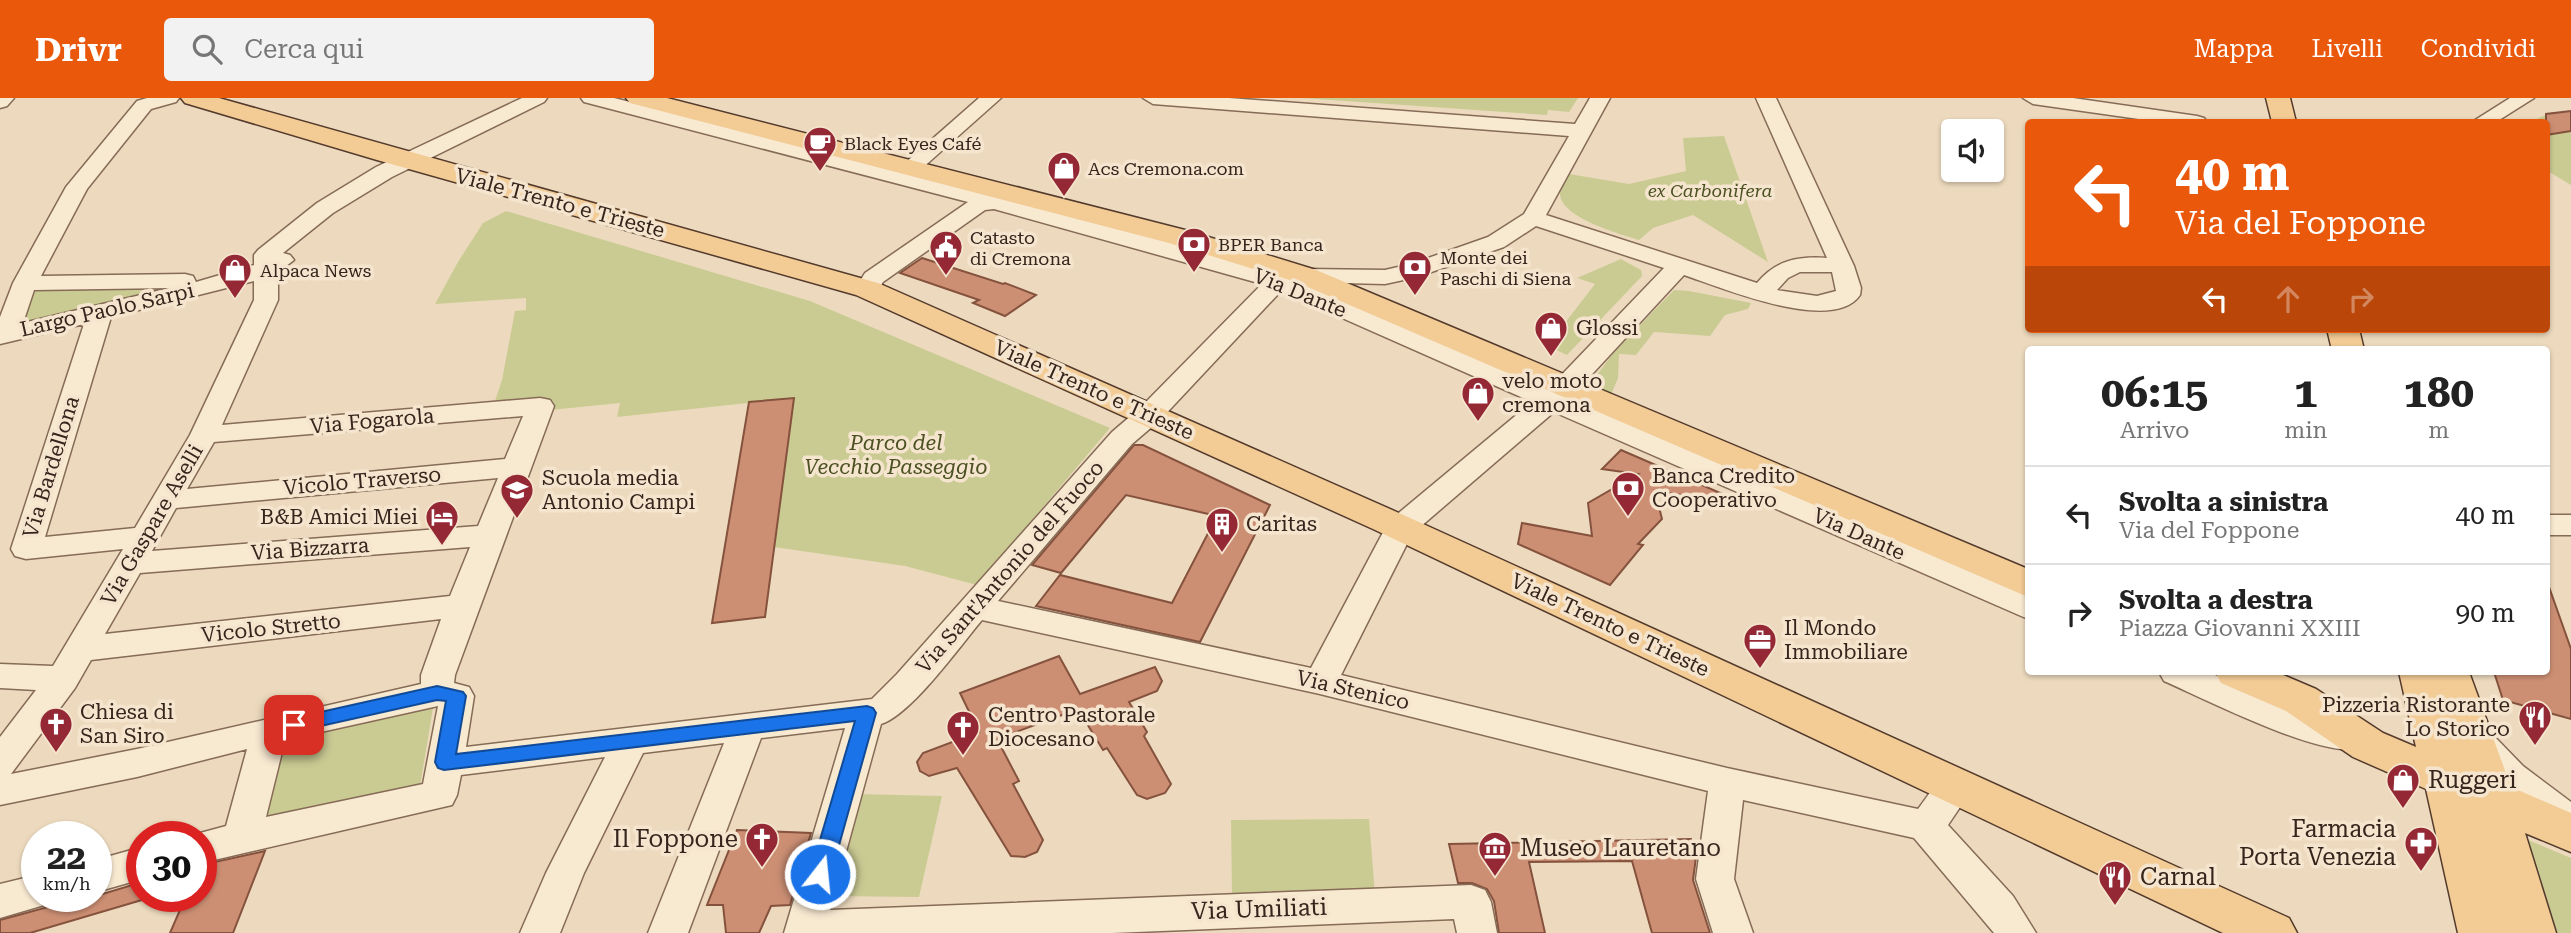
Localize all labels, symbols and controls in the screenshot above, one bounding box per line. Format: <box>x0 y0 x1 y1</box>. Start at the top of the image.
search box <box>164 18 654 81</box>
text: Drivr <box>35 30 122 69</box>
icon: search <box>188 30 226 68</box>
text: Cerca qui <box>244 34 364 64</box>
text: Mappa <box>2194 35 2273 63</box>
text: Livelli <box>2311 35 2383 63</box>
text: Condividi <box>2421 35 2536 63</box>
map controls <box>1941 119 2004 182</box>
button: sound <box>1941 119 2004 182</box>
cafe icon: Black Eyes Café <box>801 124 839 173</box>
place label: Black Eyes Café <box>844 133 982 154</box>
text: 40 m <box>2175 145 2290 202</box>
icon: left <box>2060 147 2151 238</box>
shop icon: Acs Cremona.com <box>1045 149 1083 198</box>
place label: Acs Cremona.com <box>1088 158 1244 179</box>
street label: Viale Trento e Trieste <box>453 163 667 243</box>
park label: ex Carbonifera <box>1648 180 1772 201</box>
text: Via del Foppone <box>2175 204 2426 242</box>
bank icon: BPER Banca <box>1175 225 1213 274</box>
place label: Catasto di Cremona <box>970 227 1071 269</box>
public building icon: Catasto di Cremona <box>927 228 965 277</box>
place label: BPER Banca <box>1218 234 1323 255</box>
place label: Monte dei Paschi di Siena <box>1440 247 1572 289</box>
bank icon: Monte dei Paschi di Siena <box>1396 248 1434 297</box>
shop icon: Alpaca News <box>216 251 254 300</box>
place label: Alpaca News <box>260 260 371 281</box>
street label: Via Dante <box>1250 263 1350 323</box>
street label: Largo Paolo Sarpi <box>18 278 197 342</box>
icon: left <box>2196 280 2234 318</box>
icon: ahead <box>2269 280 2307 318</box>
icon: right <box>2342 280 2380 318</box>
shop icon: Glossi <box>1532 309 1570 358</box>
place label: Glossi <box>1576 316 1638 340</box>
street label: Viale Trento e Trieste <box>990 335 1198 445</box>
text: 06:15 <box>2101 368 2208 417</box>
text: 1 <box>2294 368 2318 417</box>
text: 180 <box>2403 368 2474 417</box>
place label: velo moto cremona <box>1502 369 1602 417</box>
shop icon: velo moto cremona <box>1459 374 1497 423</box>
street label: Via Bardellona <box>18 392 84 541</box>
street label: Via Fogarola <box>309 404 436 438</box>
text: Arrivo <box>2120 417 2189 444</box>
text: min <box>2284 417 2327 444</box>
text: m <box>2428 417 2449 444</box>
park label: Parco del Vecchio Passeggio <box>805 431 987 479</box>
street label: Via Gaspare Aselli <box>96 440 208 610</box>
street label: Via Sant'Antonio del Fuoco <box>911 456 1109 678</box>
street label: Vicolo Traverso <box>282 462 442 500</box>
place label: Banca Credito Cooperativo <box>1652 464 1795 512</box>
place label: Scuola media Antonio Campi <box>542 466 696 514</box>
bank icon: Banca Credito Cooperativo <box>1609 469 1647 518</box>
school or university icon: Scuola media Antonio Campi <box>498 471 536 520</box>
text: Svolta a sinistra <box>2119 487 2328 517</box>
icon: left <box>2060 496 2098 534</box>
hotel icon: B&B Amici Miei <box>423 498 461 547</box>
text: 40 m <box>2456 500 2515 530</box>
street label: Via Dante <box>1809 503 1909 565</box>
place label: B&B Amici Miei <box>260 505 418 529</box>
building icon: Caritas <box>1203 505 1241 554</box>
place label: Caritas <box>1246 512 1317 536</box>
text: Via del Foppone <box>2119 517 2299 544</box>
street label: Via Bizzarra <box>250 533 371 565</box>
street label: Viale Trento e Trieste <box>1507 568 1713 682</box>
text: Svolta a destra <box>2119 585 2313 615</box>
icon: right <box>2060 594 2098 632</box>
text: 90 m <box>2456 598 2515 628</box>
street label: Vicolo Stretto <box>200 609 342 647</box>
text: Piazza Giovanni XXIII <box>2119 615 2361 642</box>
place label: Il Mondo Immobiliare <box>1784 616 1908 664</box>
office icon: Il Mondo Immobiliare <box>1741 621 1779 670</box>
street label: Via Stenico <box>1294 665 1412 715</box>
place label: Pizzeria Ristorante Lo Storico <box>2322 693 2510 741</box>
pin <box>264 695 324 755</box>
restaurant icon: Pizzeria Ristorante Lo Storico <box>2516 698 2554 747</box>
place label: Chiesa di San Siro <box>80 700 174 748</box>
place label: Centro Pastorale Diocesano <box>988 703 1155 751</box>
church icon: Chiesa di San Siro <box>37 705 75 754</box>
icon: arrive <box>275 706 313 744</box>
church icon: Centro Pastorale Diocesano <box>944 708 982 757</box>
shop icon: Ruggeri <box>2384 761 2422 810</box>
place label: Ruggeri <box>2428 766 2517 794</box>
place label: Farmacia Porta Venezia <box>2239 815 2396 871</box>
church icon: Il Foppone <box>743 820 781 869</box>
speed limit sign: 30 <box>126 821 217 912</box>
pharmacy icon: Farmacia Porta Venezia <box>2402 824 2440 873</box>
place label: Il Foppone <box>613 825 738 853</box>
museum icon: Museo Lauretano <box>1476 829 1514 878</box>
place label: Museo Lauretano <box>1520 834 1721 862</box>
text: 22 <box>47 837 86 878</box>
position arrow <box>783 837 857 911</box>
restaurant icon: Carnal <box>2096 858 2134 907</box>
place label: Carnal <box>2140 863 2216 891</box>
text: km/h <box>42 873 91 894</box>
street label: Via Umiliati <box>1190 893 1328 925</box>

